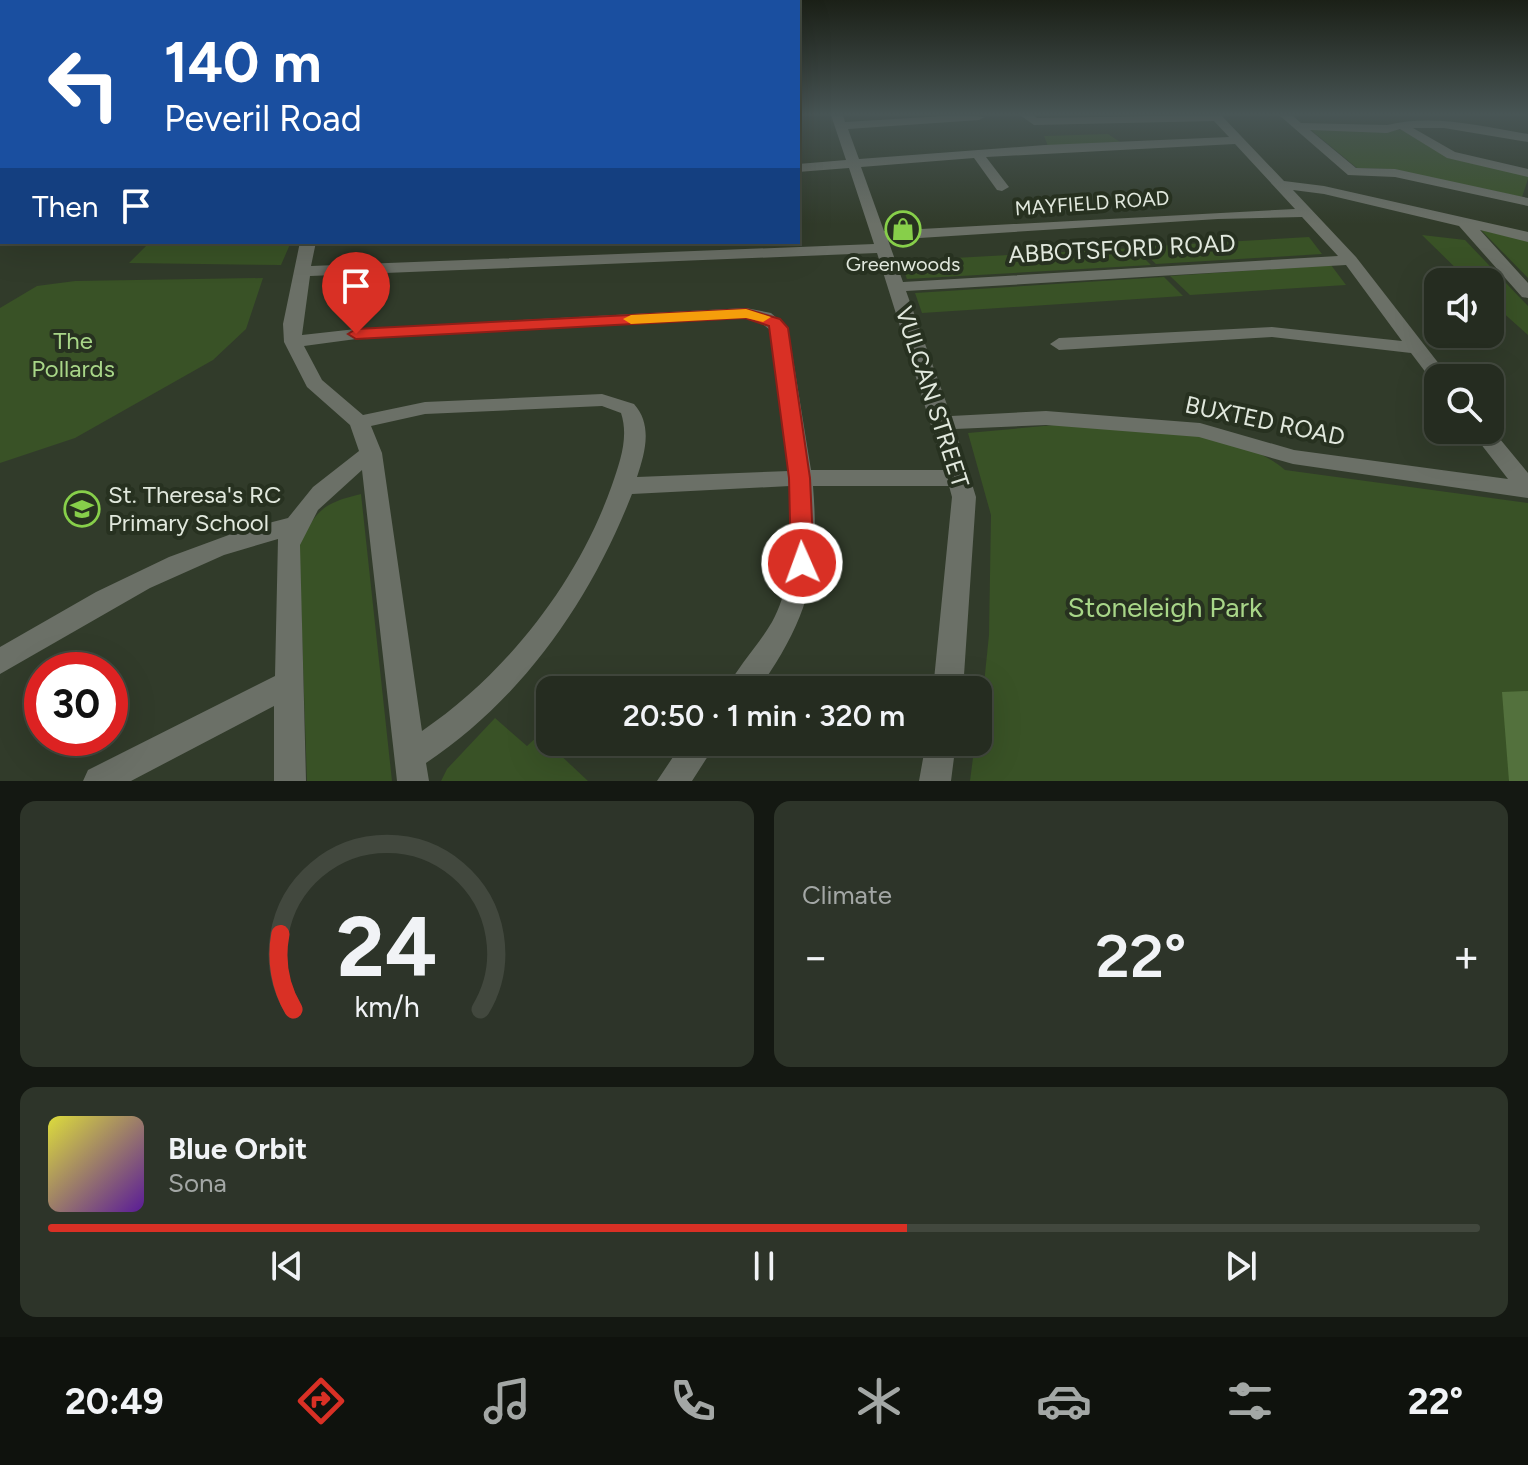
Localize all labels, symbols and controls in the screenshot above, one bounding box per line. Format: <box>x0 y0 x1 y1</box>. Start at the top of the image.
text: 140 m <box>164 29 322 96</box>
icon: left <box>32 32 136 136</box>
text: Peveril Road <box>164 97 362 140</box>
icon: arrive <box>114 184 158 228</box>
street label: MAYFIELD ROAD <box>1014 186 1170 220</box>
text: Then <box>32 188 98 225</box>
shop icon: Greenwoods <box>884 210 922 248</box>
street label: ABBOTSFORD ROAD <box>1008 228 1236 269</box>
pin <box>322 252 390 334</box>
place label: Greenwoods <box>846 252 960 276</box>
icon: arrive <box>334 264 378 308</box>
map controls <box>1424 268 1504 444</box>
button: sound <box>1424 268 1504 348</box>
street label: VULCAN STREET <box>890 303 975 491</box>
park label: The Pollards <box>31 326 115 383</box>
button: search <box>1424 364 1504 444</box>
street label: BUXTED ROAD <box>1183 389 1348 452</box>
place label: St. Theresa's RC Primary School <box>108 480 281 537</box>
school or university icon: St. Theresa's RC Primary School <box>63 490 101 528</box>
position arrow <box>760 521 844 605</box>
park label: Stoneleigh Park <box>1067 590 1263 624</box>
speed limit sign: 30 <box>24 652 128 756</box>
text: 20:50 · 1 min · 320 m <box>623 697 905 734</box>
text: Climate <box>802 879 892 911</box>
text: 24 <box>337 897 437 997</box>
text: 22° <box>1096 920 1186 992</box>
text: − <box>802 930 829 983</box>
text: + <box>1453 930 1480 983</box>
text: km/h <box>354 990 420 1024</box>
text: Blue Orbit <box>168 1130 307 1167</box>
text: Sona <box>168 1167 227 1199</box>
icon: previous <box>265 1244 309 1288</box>
icon: pause <box>742 1244 786 1288</box>
icon: next <box>1219 1244 1263 1288</box>
icon: directions <box>293 1373 349 1429</box>
icon: music <box>479 1373 535 1429</box>
icon: phone <box>665 1373 721 1429</box>
icon: climate <box>851 1373 907 1429</box>
icon: car <box>1036 1373 1092 1429</box>
icon: filters <box>1222 1373 1278 1429</box>
text: 20:49 <box>65 1380 164 1423</box>
text: 22° <box>1408 1380 1463 1423</box>

